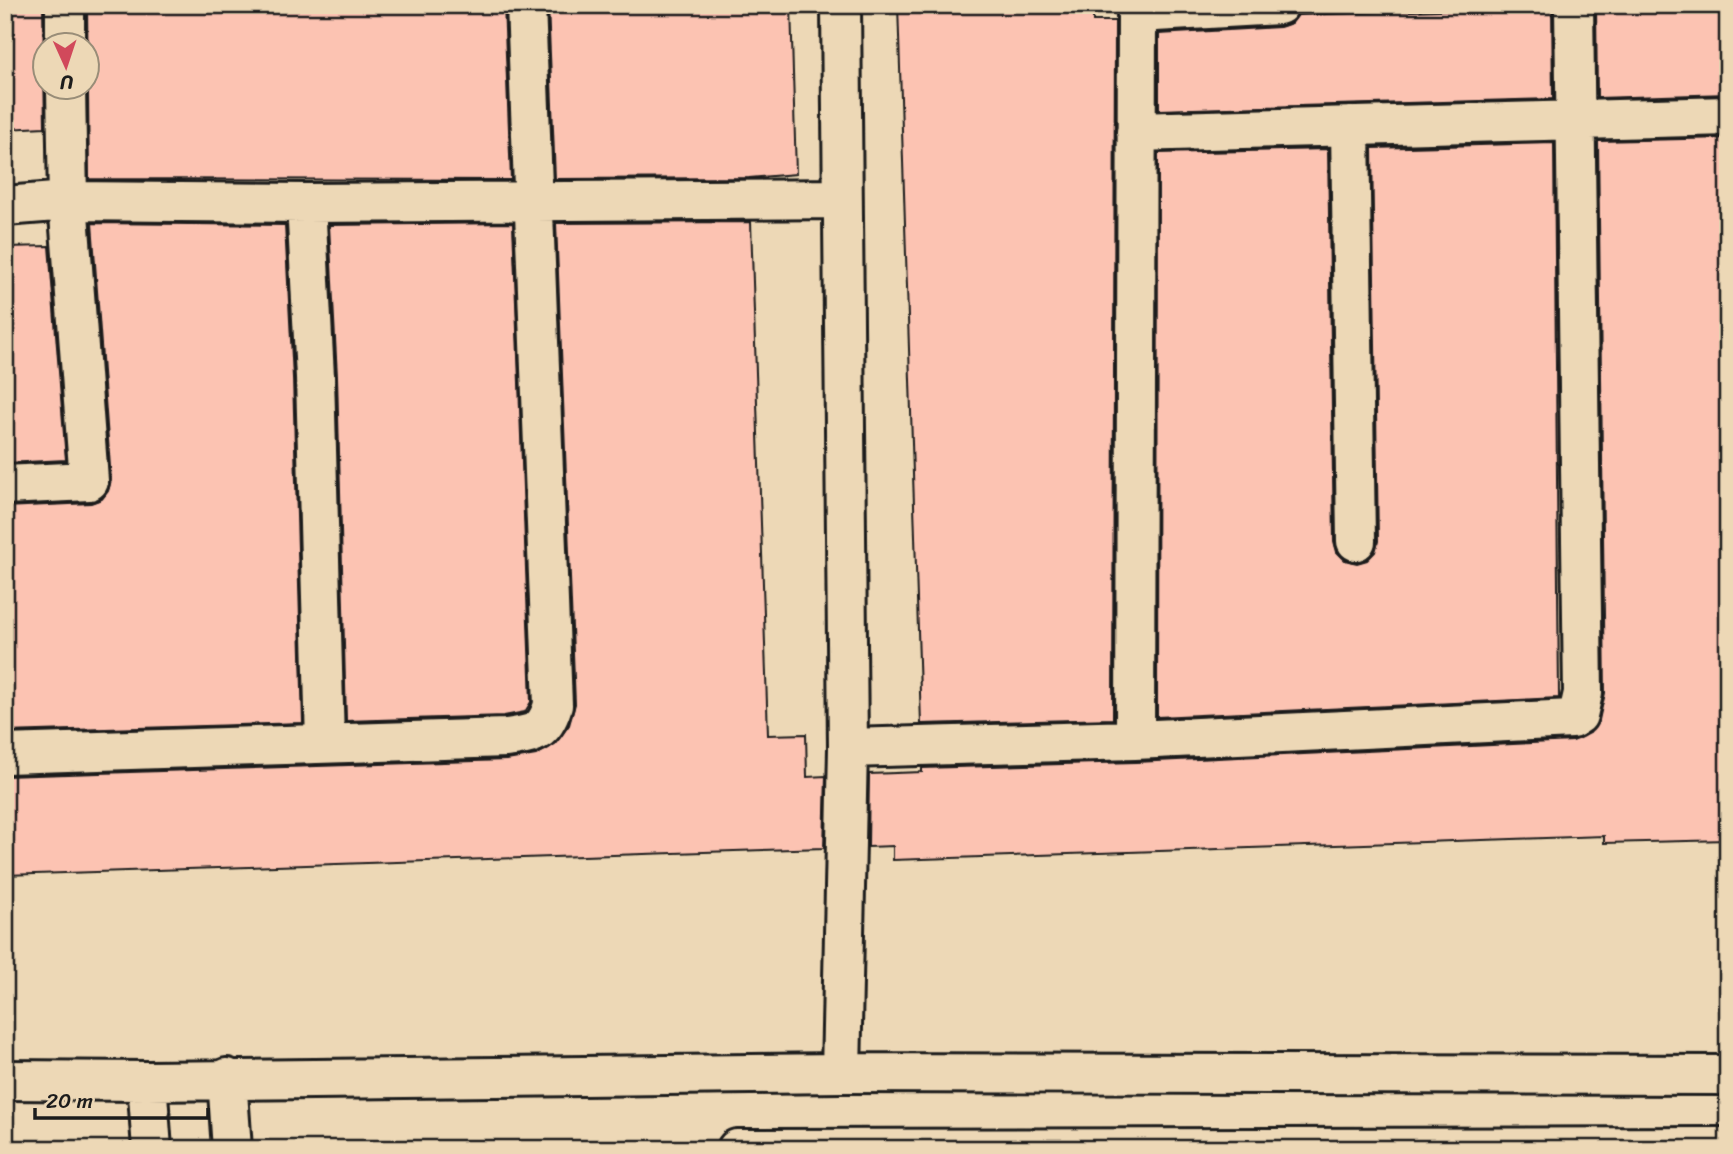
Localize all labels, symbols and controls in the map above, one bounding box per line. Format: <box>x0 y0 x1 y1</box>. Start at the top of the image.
north arrow <box>32 32 102 102</box>
text: U <box>58 66 74 99</box>
scale bar <box>35 1077 208 1121</box>
text: 20 m <box>46 1082 93 1120</box>

